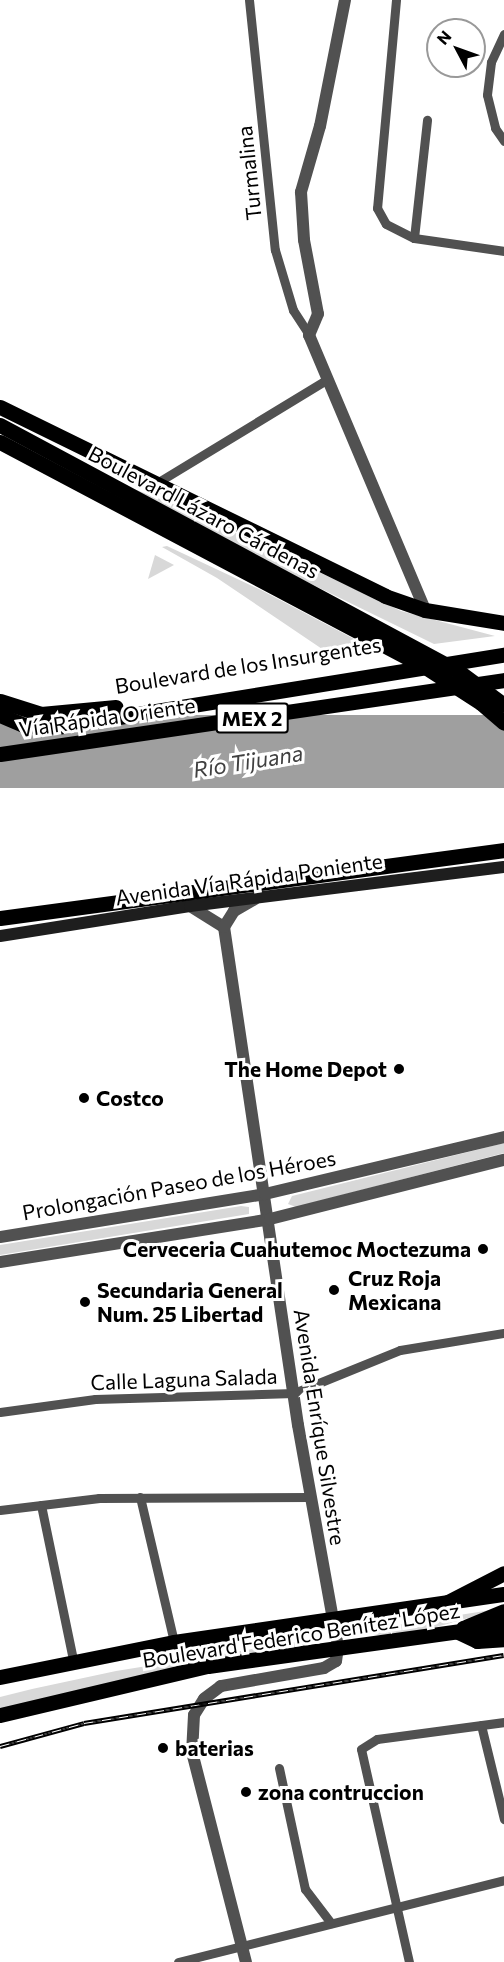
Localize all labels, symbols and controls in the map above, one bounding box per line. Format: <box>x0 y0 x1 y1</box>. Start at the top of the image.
north arrow <box>426 18 486 78</box>
text: N <box>432 26 455 48</box>
street label: Turmalina <box>232 125 266 221</box>
street label: Boulevard Lázaro Cárdenas <box>84 440 324 584</box>
street label: Boulevard de los Insurgentes <box>113 632 383 698</box>
street label: Vía Rápida Oriente <box>17 692 197 742</box>
road number: MEX 2 <box>214 701 290 735</box>
water label: Río Tijuana <box>191 739 305 783</box>
street label: Avenida Vía Rápida Poniente <box>114 848 384 910</box>
place label: The Home Depot <box>224 1056 387 1082</box>
marker: The Home Depot <box>392 1062 406 1076</box>
place label: Costco <box>96 1085 164 1111</box>
marker: Costco <box>77 1091 91 1105</box>
street label: Prolongación Paseo de los Héroes <box>20 1145 338 1225</box>
place label: Cerveceria Cuahutemoc Moctezuma <box>123 1236 471 1262</box>
marker: Cerveceria Cuahutemoc Moctezuma <box>476 1242 490 1256</box>
place label: Cruz Roja Mexicana <box>348 1265 441 1315</box>
place label: Secundaria General Num. 25 Libertad <box>97 1277 283 1327</box>
marker: Cruz Roja Mexicana <box>325 1281 343 1299</box>
marker: Secundaria General Num. 25 Libertad <box>78 1295 92 1309</box>
street label: Avenida Enríque Silvestre <box>289 1307 351 1547</box>
street label: Calle Laguna Salada <box>90 1363 278 1395</box>
street label: Boulevard Federico Benítez López <box>141 1597 461 1673</box>
place label: baterias <box>175 1735 254 1761</box>
marker: baterias <box>156 1741 170 1755</box>
place label: zona contruccion <box>258 1779 424 1805</box>
marker: zona contruccion <box>239 1785 253 1799</box>

